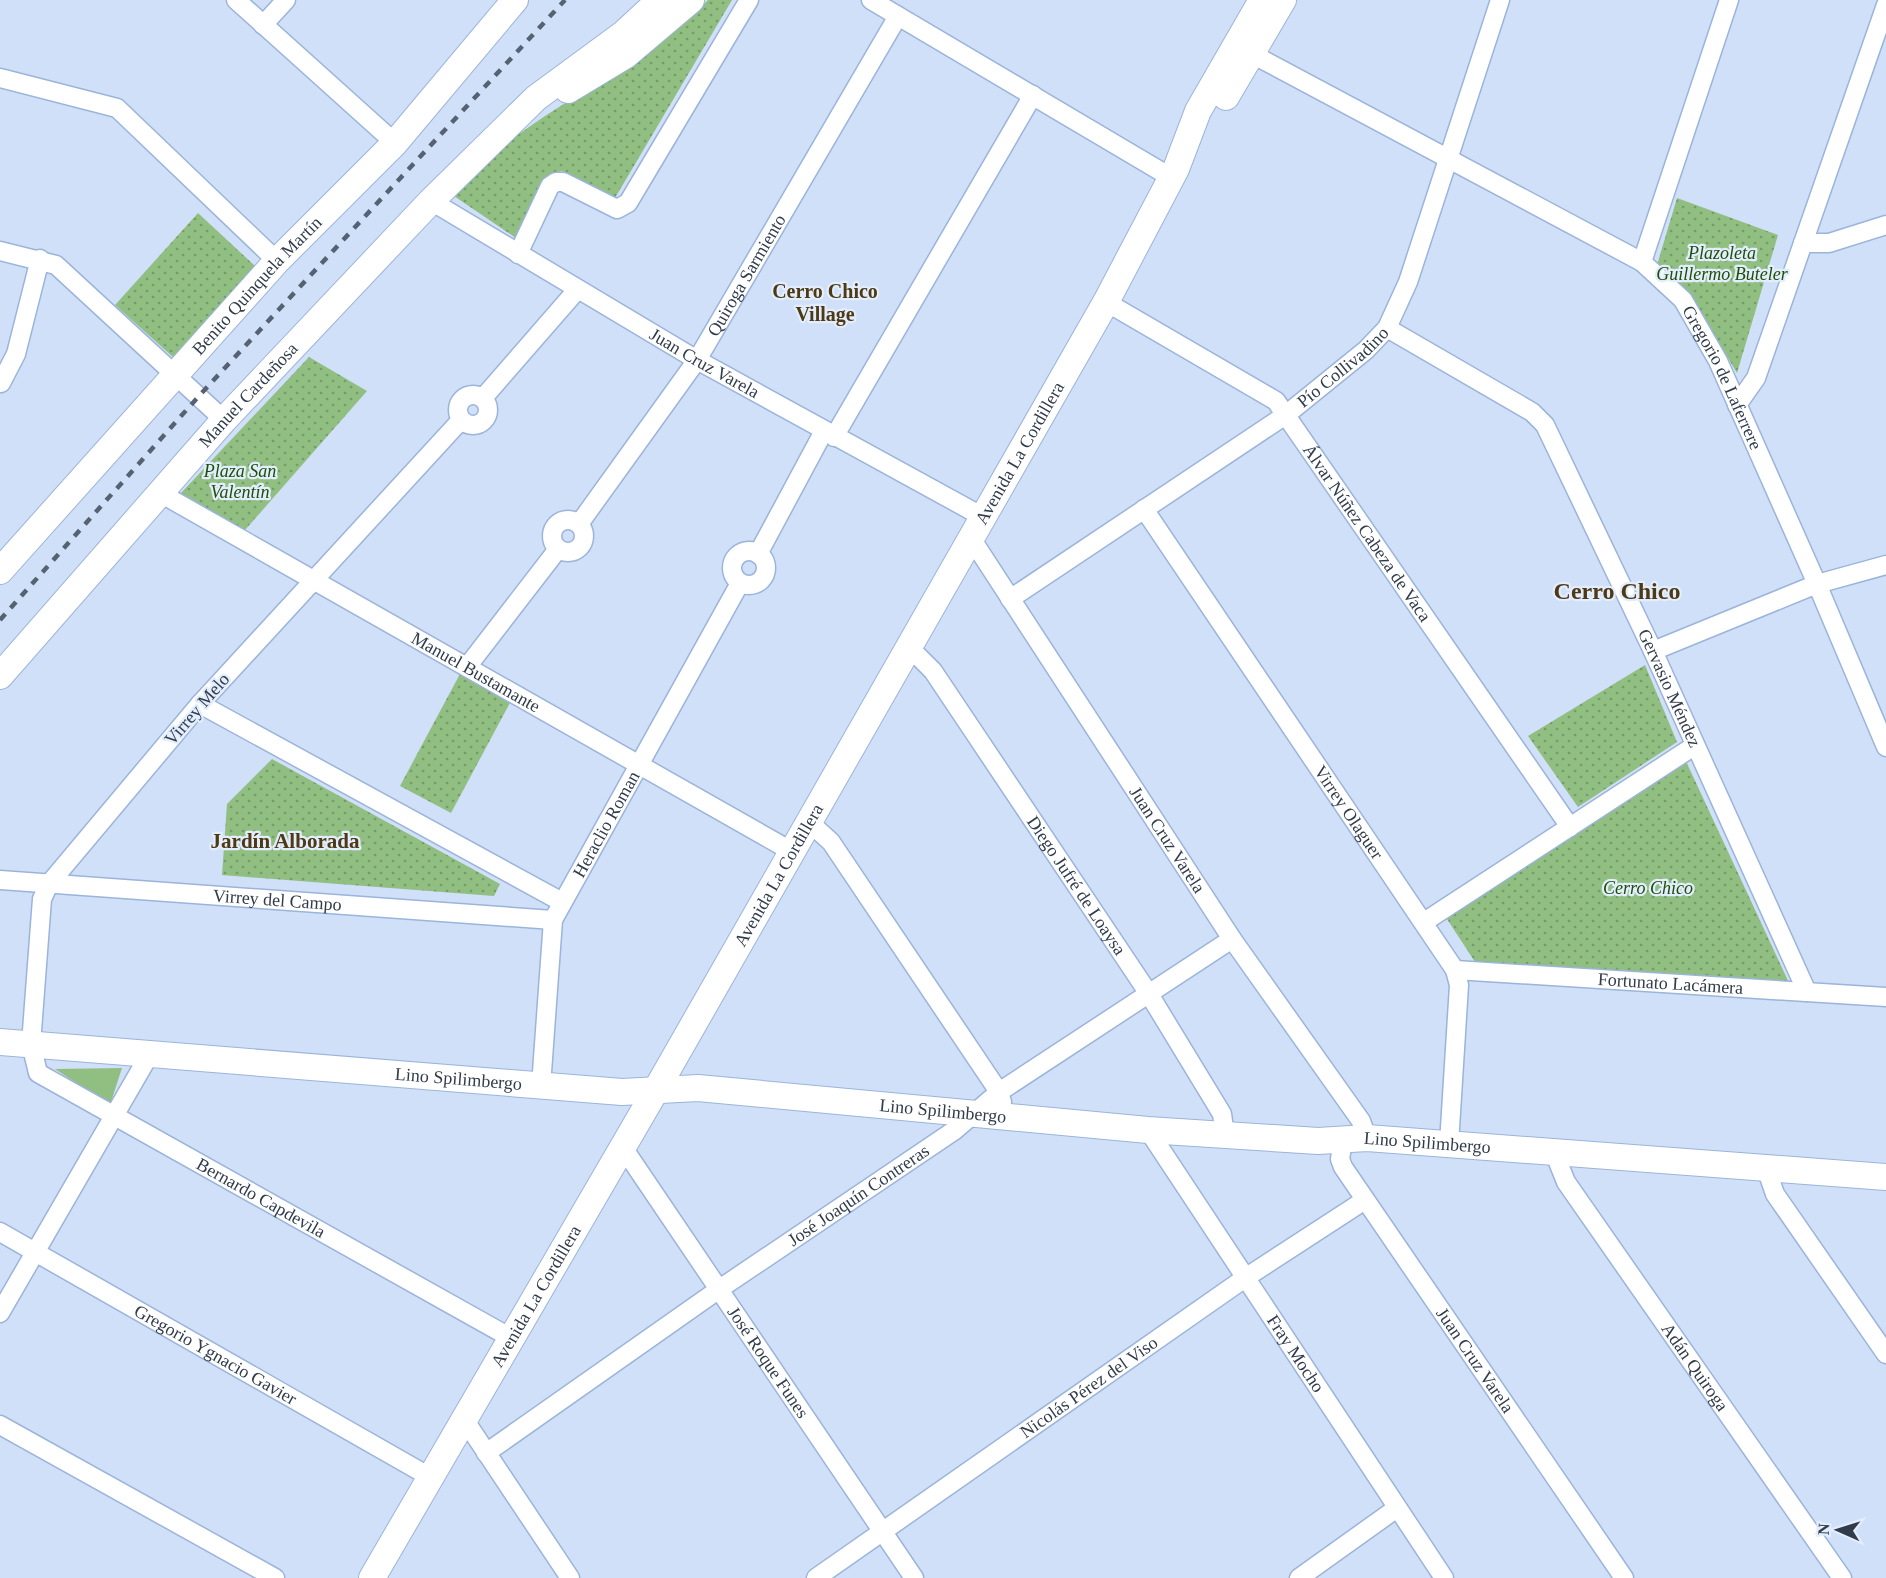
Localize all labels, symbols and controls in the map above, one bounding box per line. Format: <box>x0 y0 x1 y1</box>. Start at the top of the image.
street label: Quiroga Sarmiento <box>703 211 790 340</box>
street label: Benito Quinquela Martín <box>188 212 326 359</box>
park label: Plazoleta Guillermo Buteler <box>1656 243 1789 284</box>
district label: Cerro Chico Village <box>772 280 878 326</box>
street label: Gregorio de Laferrere <box>1678 302 1766 453</box>
street label: Pío Collivadino <box>1293 323 1393 412</box>
street label: Juan Cruz Varela <box>646 324 763 402</box>
street label: Manuel Cardeñosa <box>195 339 302 451</box>
street label: Avenida La Cordillera <box>971 378 1068 528</box>
street label: Álvar Núñez Cabeza de Vaca <box>1299 440 1435 625</box>
park label: Plaza San Valentín <box>203 461 276 502</box>
district label: Cerro Chico <box>1554 578 1680 604</box>
street label: Gervasio Méndez <box>1634 626 1705 750</box>
street label: Manuel Bustamante <box>408 628 544 717</box>
street label: Virrey Melo <box>160 669 234 749</box>
street label: Virrey Olaguer <box>1310 762 1387 863</box>
street label: Heraclio Roman <box>569 768 644 881</box>
street label: Juan Cruz Varela <box>1126 783 1209 897</box>
street label: Avenida La Cordillera <box>730 800 827 950</box>
street label: Diego Jufré de Loaysa <box>1023 812 1130 959</box>
district label: Jardín Alborada <box>211 829 360 853</box>
park label: Cerro Chico <box>1603 878 1693 898</box>
street label: Virrey del Campo <box>212 885 342 915</box>
street label: Fortunato Lacámera <box>1597 969 1744 998</box>
street label: Lino Spilimbergo <box>394 1064 523 1094</box>
street label: Lino Spilimbergo <box>879 1095 1007 1127</box>
street label: Lino Spilimbergo <box>1363 1128 1492 1157</box>
street label: José Joaquín Contreras <box>784 1140 933 1250</box>
street label: Bernardo Capdevila <box>193 1154 329 1242</box>
street label: Avenida La Cordillera <box>487 1222 585 1371</box>
street label: Gregorio Ygnacio Gavier <box>131 1301 300 1409</box>
street label: José Roque Funes <box>723 1303 813 1422</box>
street label: Juan Cruz Varela <box>1432 1304 1518 1417</box>
street label: Fray Mocho <box>1263 1311 1328 1396</box>
street label: Adán Quiroga <box>1658 1319 1733 1415</box>
street label: Nicolás Pérez del Viso <box>1016 1332 1162 1442</box>
north arrow <box>1808 1500 1868 1560</box>
text: N <box>1815 1523 1832 1535</box>

